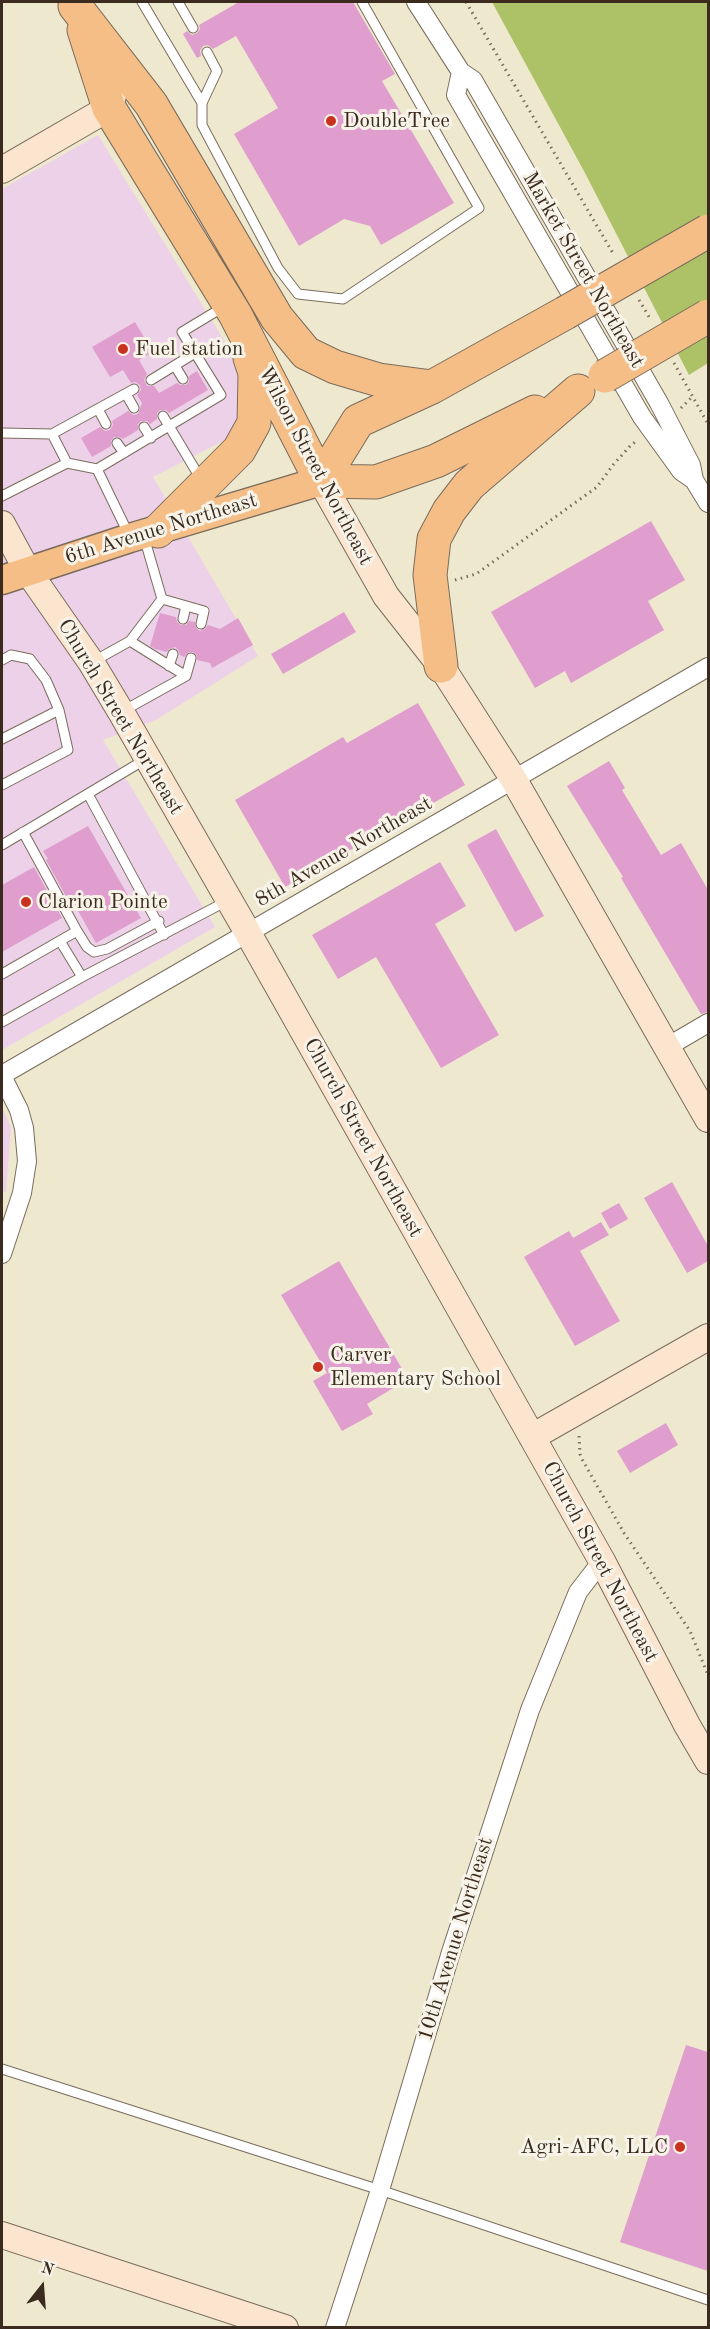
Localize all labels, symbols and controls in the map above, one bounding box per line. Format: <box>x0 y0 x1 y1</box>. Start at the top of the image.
place label: DoubleTree <box>343 108 450 134</box>
marker: DoubleTree <box>324 114 338 128</box>
street label: Market Street Northeast <box>516 167 650 373</box>
place label: Fuel station <box>135 336 243 362</box>
marker: Fuel station <box>116 342 130 356</box>
street label: Wilson Street Northeast <box>252 362 378 570</box>
street label: 6th Avenue Northeast <box>62 488 260 570</box>
street label: Church Street Northeast <box>52 615 188 819</box>
street label: 8th Avenue Northeast <box>251 791 437 913</box>
place label: Clarion Pointe <box>38 889 168 915</box>
marker: Clarion Pointe <box>19 895 33 909</box>
street label: Church Street Northeast <box>298 1034 428 1242</box>
place label: Carver Elementary School <box>330 1342 501 1392</box>
marker: Carver Elementary School <box>311 1360 325 1374</box>
street label: Church Street Northeast <box>536 1457 664 1667</box>
street label: 10th Avenue Northeast <box>413 1834 499 2044</box>
place label: Agri-AFC, LLC <box>520 2134 668 2160</box>
marker: Agri-AFC, LLC <box>673 2140 687 2154</box>
north arrow <box>12 2257 72 2317</box>
text: N <box>39 2260 55 2279</box>

